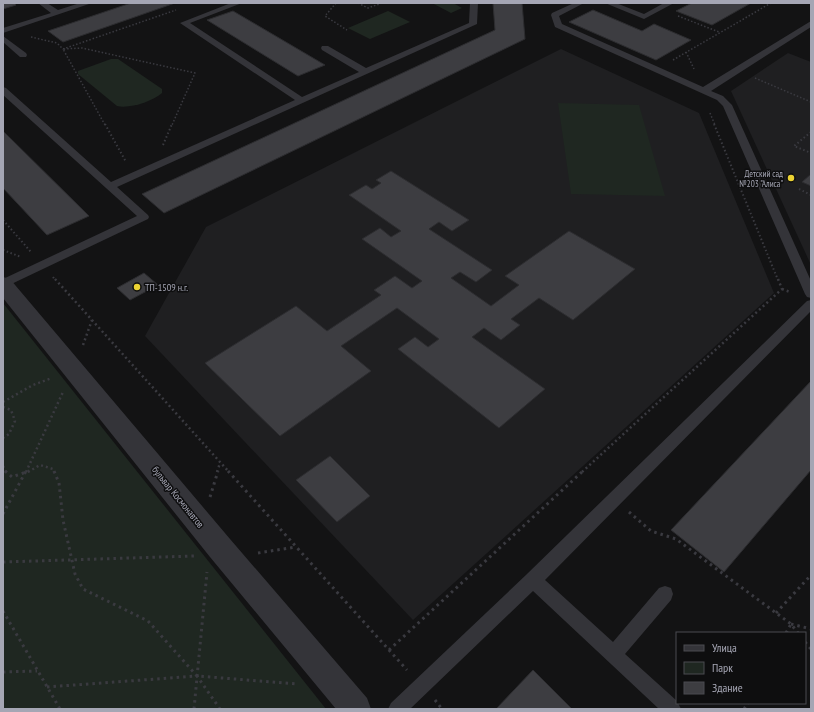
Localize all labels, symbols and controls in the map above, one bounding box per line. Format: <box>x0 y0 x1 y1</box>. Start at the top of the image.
place label: Детский сад №203 "Алиса" <box>739 168 783 189</box>
marker: Детский сад №203 "Алиса" <box>786 173 796 183</box>
place label: ТП-1509 н.г. <box>145 281 188 294</box>
marker: ТП-1509 н.г. <box>132 282 142 292</box>
street label: бульвар Космонавтов <box>149 463 207 531</box>
legend <box>676 632 806 704</box>
text: Улица <box>712 640 737 655</box>
text: Парк <box>712 660 733 675</box>
text: Здание <box>712 680 743 695</box>

